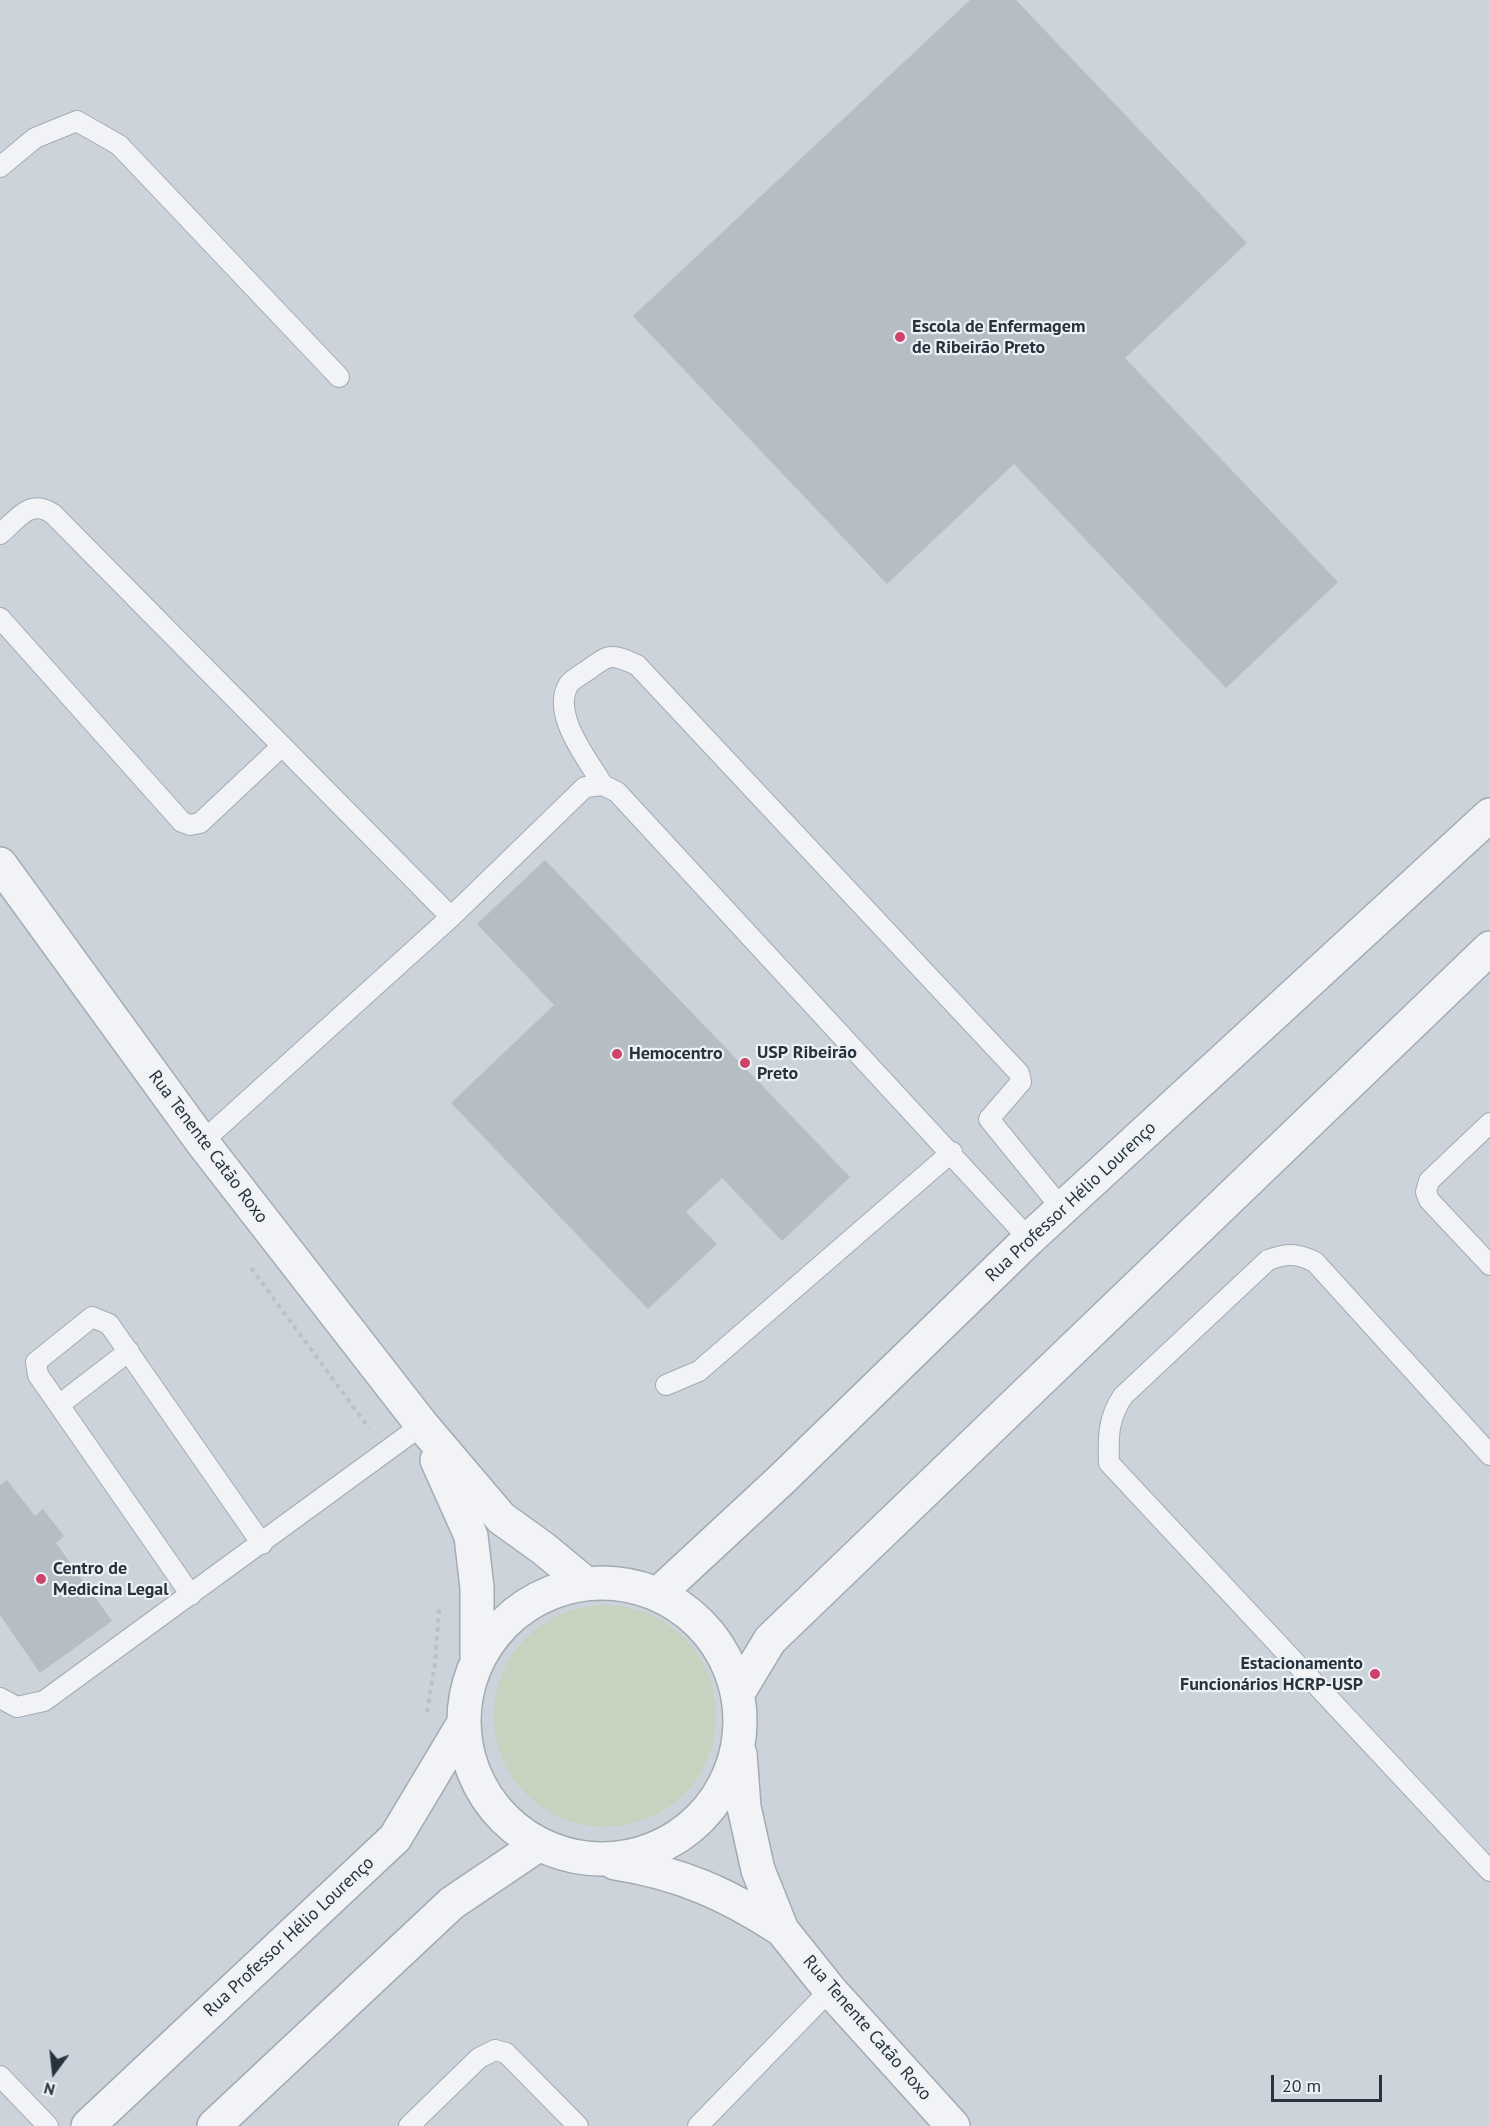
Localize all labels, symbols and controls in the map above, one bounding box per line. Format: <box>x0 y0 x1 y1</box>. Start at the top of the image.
place label: Escola de Enfermagem de Ribeirão Preto <box>912 316 1085 358</box>
marker: Escola de Enfermagem de Ribeirão Preto <box>893 330 907 344</box>
place label: USP Ribeirão Preto <box>757 1042 857 1084</box>
place label: Hemocentro <box>629 1043 723 1065</box>
marker: Hemocentro <box>610 1047 624 1061</box>
marker: USP Ribeirão Preto <box>738 1056 752 1070</box>
street label: Rua Tenente Catão Roxo <box>144 1066 272 1228</box>
street label: Rua Professor Hélio Lourenço <box>981 1117 1161 1287</box>
place label: Centro de Medicina Legal <box>53 1558 169 1600</box>
marker: Centro de Medicina Legal <box>34 1572 48 1586</box>
place label: Estacionamento Funcionários HCRP-USP <box>1180 1653 1363 1696</box>
marker: Estacionamento Funcionários HCRP-USP <box>1368 1667 1382 1681</box>
street label: Rua Professor Hélio Lourenço <box>199 1852 379 2022</box>
street label: Rua Tenente Catão Roxo <box>798 1951 936 2105</box>
north arrow <box>24 2042 84 2102</box>
scale bar <box>1274 2063 1385 2101</box>
text: 20 m <box>1282 2074 1321 2097</box>
text: N <box>42 2078 57 2100</box>

